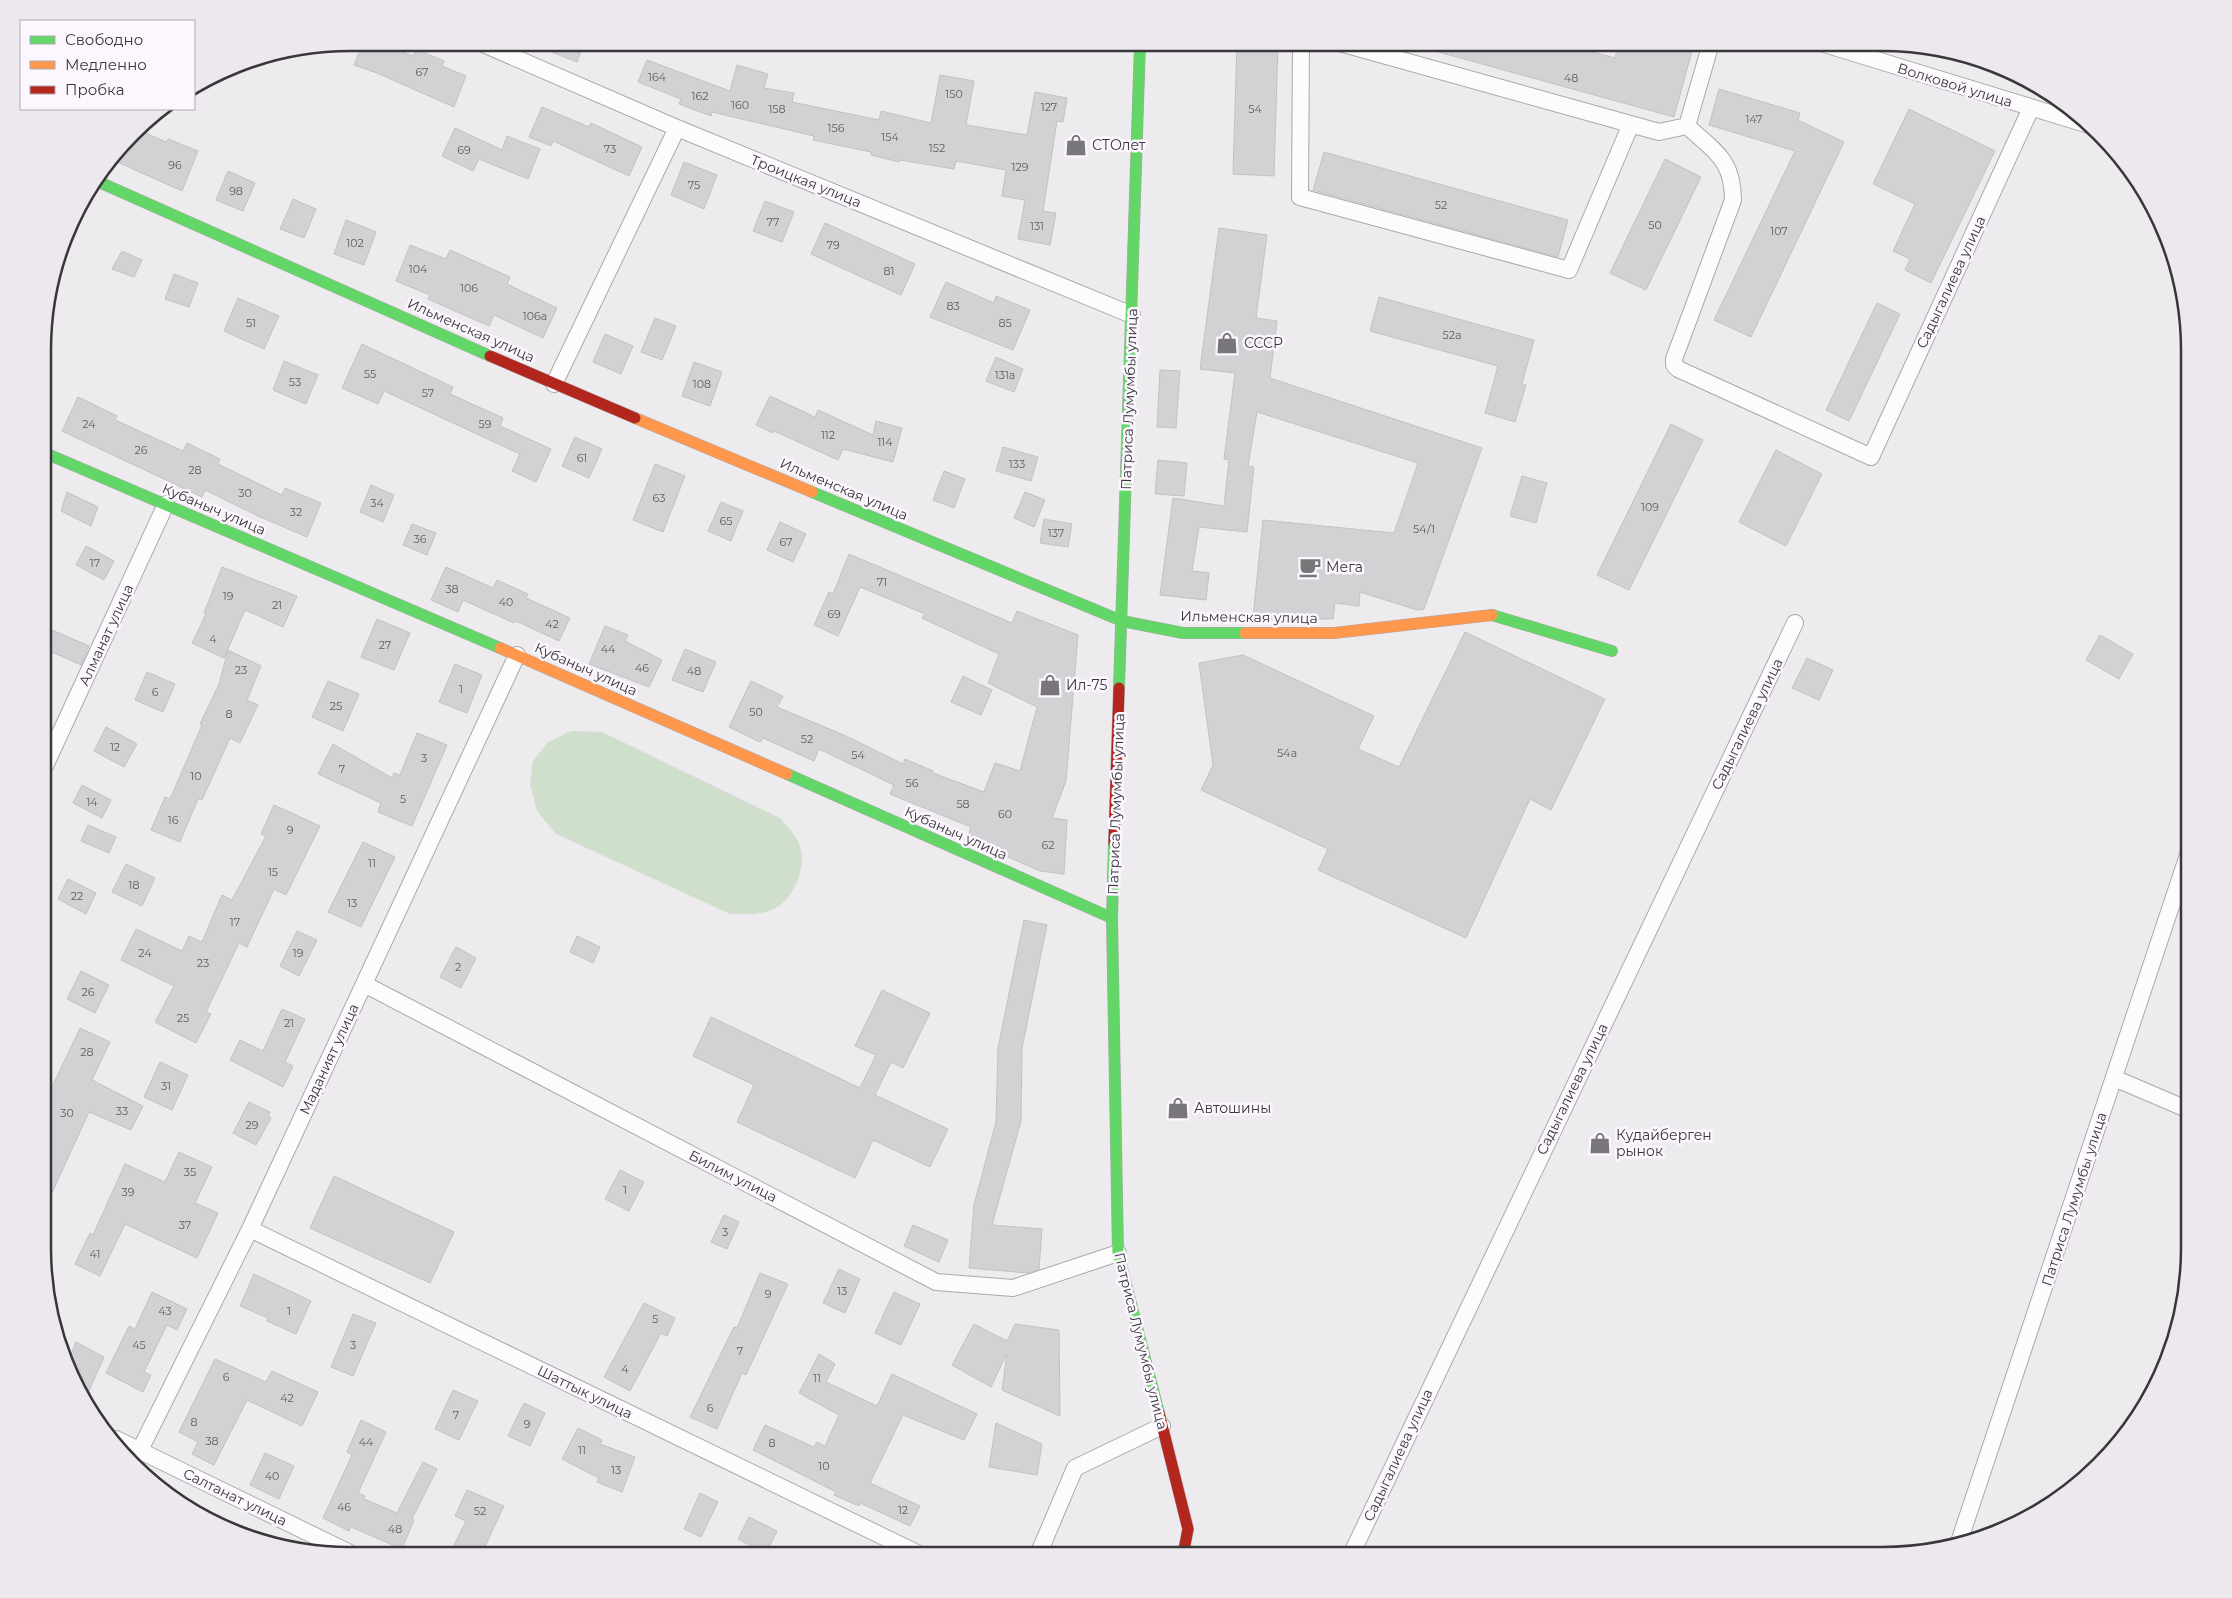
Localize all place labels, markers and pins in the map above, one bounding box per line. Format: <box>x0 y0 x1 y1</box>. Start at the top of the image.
shop icon: СТОлет <box>1063 132 1089 158</box>
place label: СТОлет <box>1092 136 1146 154</box>
shop icon: СССР <box>1214 330 1240 356</box>
place label: СССР <box>1244 334 1283 352</box>
cafe icon: Мега <box>1297 554 1323 580</box>
place label: Мега <box>1326 558 1363 576</box>
shop icon: Ил-75 <box>1037 672 1063 698</box>
place label: Ил-75 <box>1066 676 1108 694</box>
shop icon: Автошины <box>1165 1095 1191 1121</box>
place label: Автошины <box>1194 1099 1271 1117</box>
place label: Кудайберген рынок <box>1616 1126 1712 1160</box>
shop icon: Кудайберген рынок <box>1587 1130 1613 1156</box>

